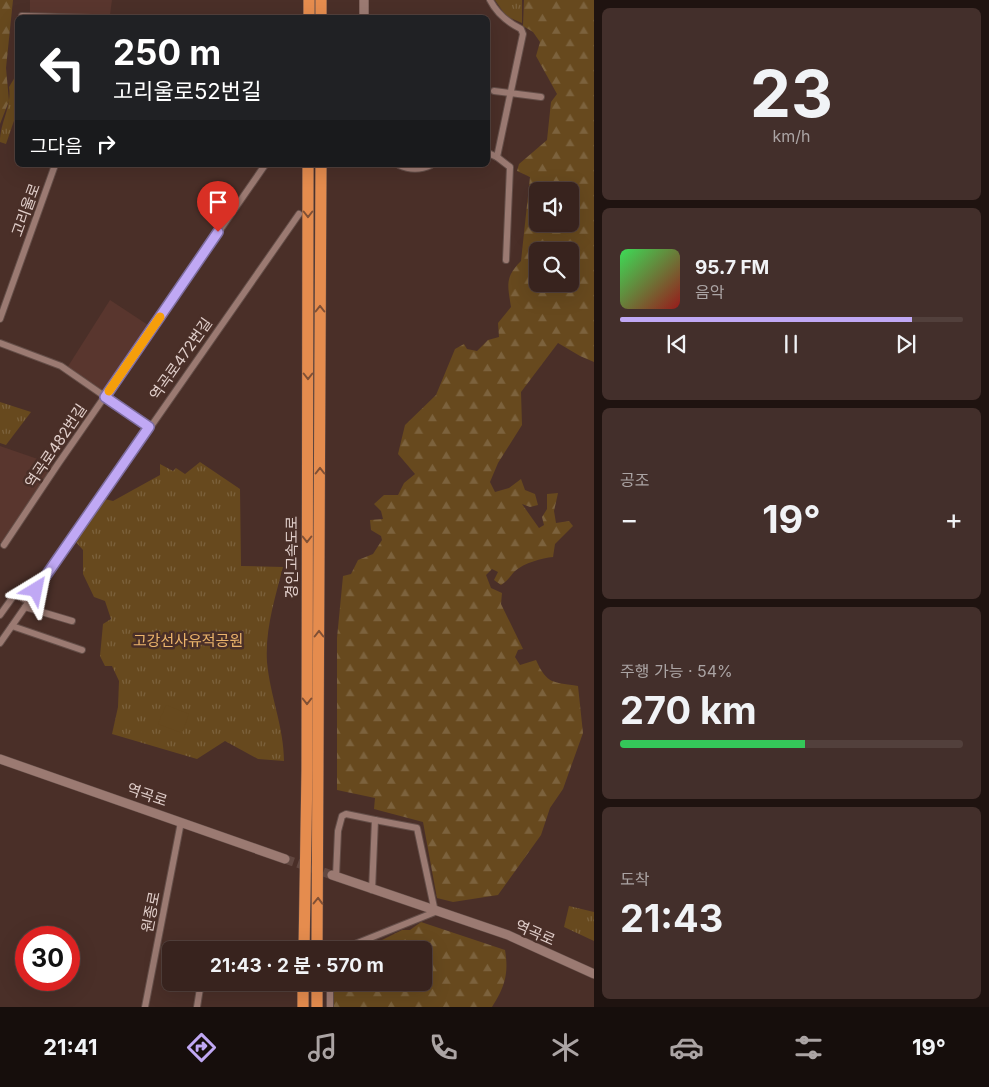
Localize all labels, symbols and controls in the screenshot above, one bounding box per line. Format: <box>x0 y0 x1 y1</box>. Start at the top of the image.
text: 250 m <box>113 31 221 73</box>
icon: left <box>30 35 95 100</box>
text: 23 <box>750 54 833 133</box>
text: 고리울로52번길 <box>113 78 261 104</box>
text: km/h <box>772 126 811 146</box>
icon: right <box>92 130 120 158</box>
text: 그다음 <box>30 135 82 158</box>
street label: 고리울로 <box>7 181 44 239</box>
pin <box>197 181 239 232</box>
map controls <box>529 182 579 292</box>
button: sound <box>529 182 579 232</box>
icon: arrive <box>204 188 232 216</box>
one-way arrow <box>303 210 313 218</box>
button: search <box>529 242 579 292</box>
text: 95.7 FM <box>695 256 769 279</box>
text: 음악 <box>695 282 724 302</box>
one-way arrow <box>315 305 325 312</box>
street label: 역곡로472번길 <box>145 314 216 404</box>
icon: previous <box>663 330 691 358</box>
icon: pause <box>777 330 805 358</box>
icon: next <box>892 330 920 358</box>
one-way arrow <box>303 372 313 380</box>
street label: 역곡로482번길 <box>21 400 91 491</box>
one-way arrow <box>315 467 325 475</box>
text: 공조 <box>620 470 649 490</box>
text: 19° <box>762 496 821 542</box>
text: − <box>620 502 639 536</box>
text: + <box>944 502 963 536</box>
street label: 경인고속도로 <box>282 516 301 598</box>
one-way arrow <box>302 535 312 543</box>
position arrow <box>9 563 61 615</box>
one-way arrow <box>314 630 324 638</box>
park label: 고강선사유적공원 <box>133 631 243 650</box>
text: 주행 가능 · 54% <box>620 661 733 681</box>
text: 270 km <box>620 687 757 733</box>
one-way arrow <box>302 698 312 705</box>
street label: 역곡로 <box>124 779 170 810</box>
text: 도착 <box>620 869 649 889</box>
street label: 원종로 <box>137 890 164 934</box>
text: 21:43 <box>620 895 723 941</box>
one-way arrow <box>313 897 323 905</box>
street label: 역곡로 <box>512 916 558 949</box>
speed limit sign: 30 <box>15 926 80 991</box>
text: 21:43 · 2 분 · 570 m <box>210 954 384 977</box>
icon: directions <box>184 1030 219 1065</box>
icon: music <box>305 1030 340 1065</box>
icon: phone <box>426 1030 461 1065</box>
icon: climate <box>548 1030 583 1065</box>
icon: car <box>669 1030 704 1065</box>
icon: filters <box>791 1030 826 1065</box>
text: 21:41 <box>43 1034 97 1060</box>
text: 19° <box>912 1034 946 1060</box>

